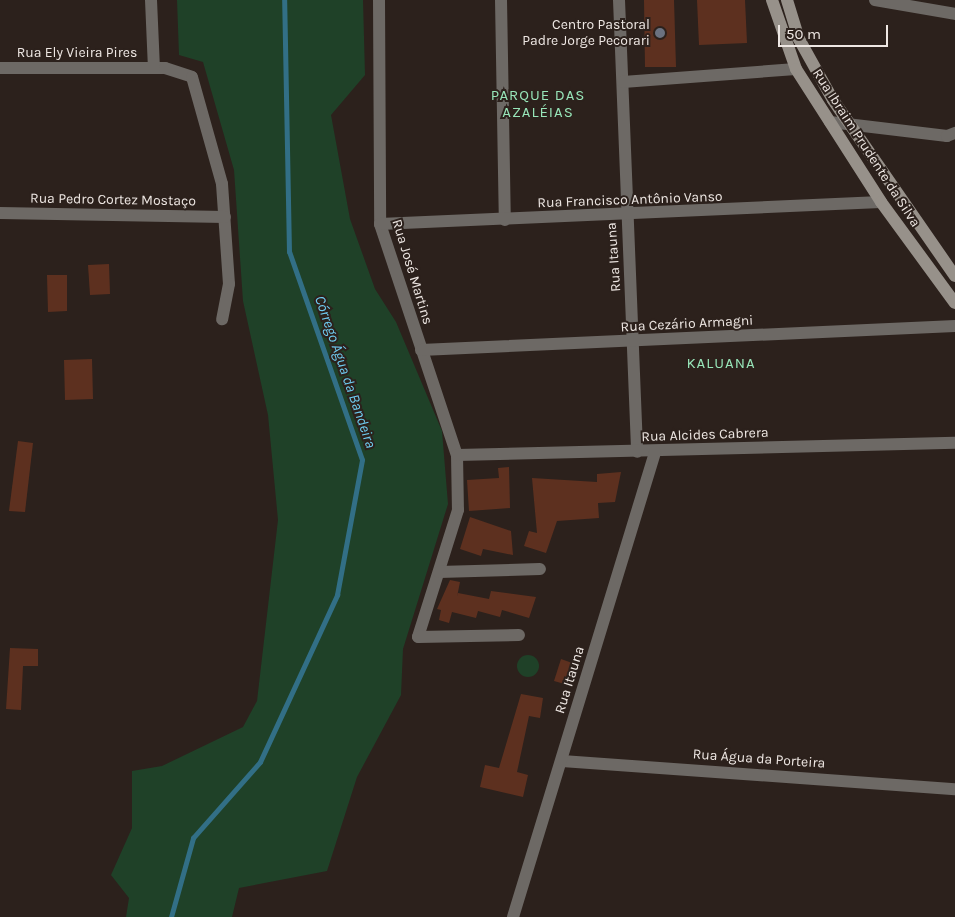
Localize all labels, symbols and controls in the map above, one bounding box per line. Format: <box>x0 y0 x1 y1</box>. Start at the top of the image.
scale bar <box>780 15 890 47</box>
place label: Centro Pastoral Padre Jorge Pecorari <box>522 17 650 49</box>
text: 50 m <box>786 25 821 43</box>
marker: Centro Pastoral Padre Jorge Pecorari <box>654 27 666 39</box>
street label: Rua Ely Vieira Pires <box>17 45 137 61</box>
street label: Rua Ibraim Prudente da Silva <box>808 66 924 230</box>
district label: PARQUE DAS AZALÉIAS <box>489 86 587 121</box>
street label: Rua Francisco Antônio Vanso <box>537 188 723 212</box>
street label: Rua Pedro Cortez Mostaço <box>30 190 196 210</box>
street label: Rua José Martins <box>388 217 436 327</box>
street label: Rua Itauna <box>603 222 625 292</box>
water label: Córrego Água da Bandeira <box>310 293 380 451</box>
street label: Rua Cezário Armagni <box>620 312 754 336</box>
district label: KALUANA <box>686 355 756 373</box>
street label: Rua Alcides Cabrera <box>641 424 769 446</box>
street label: Rua Itauna <box>552 644 588 716</box>
street label: Rua Água da Porteira <box>692 746 826 772</box>

